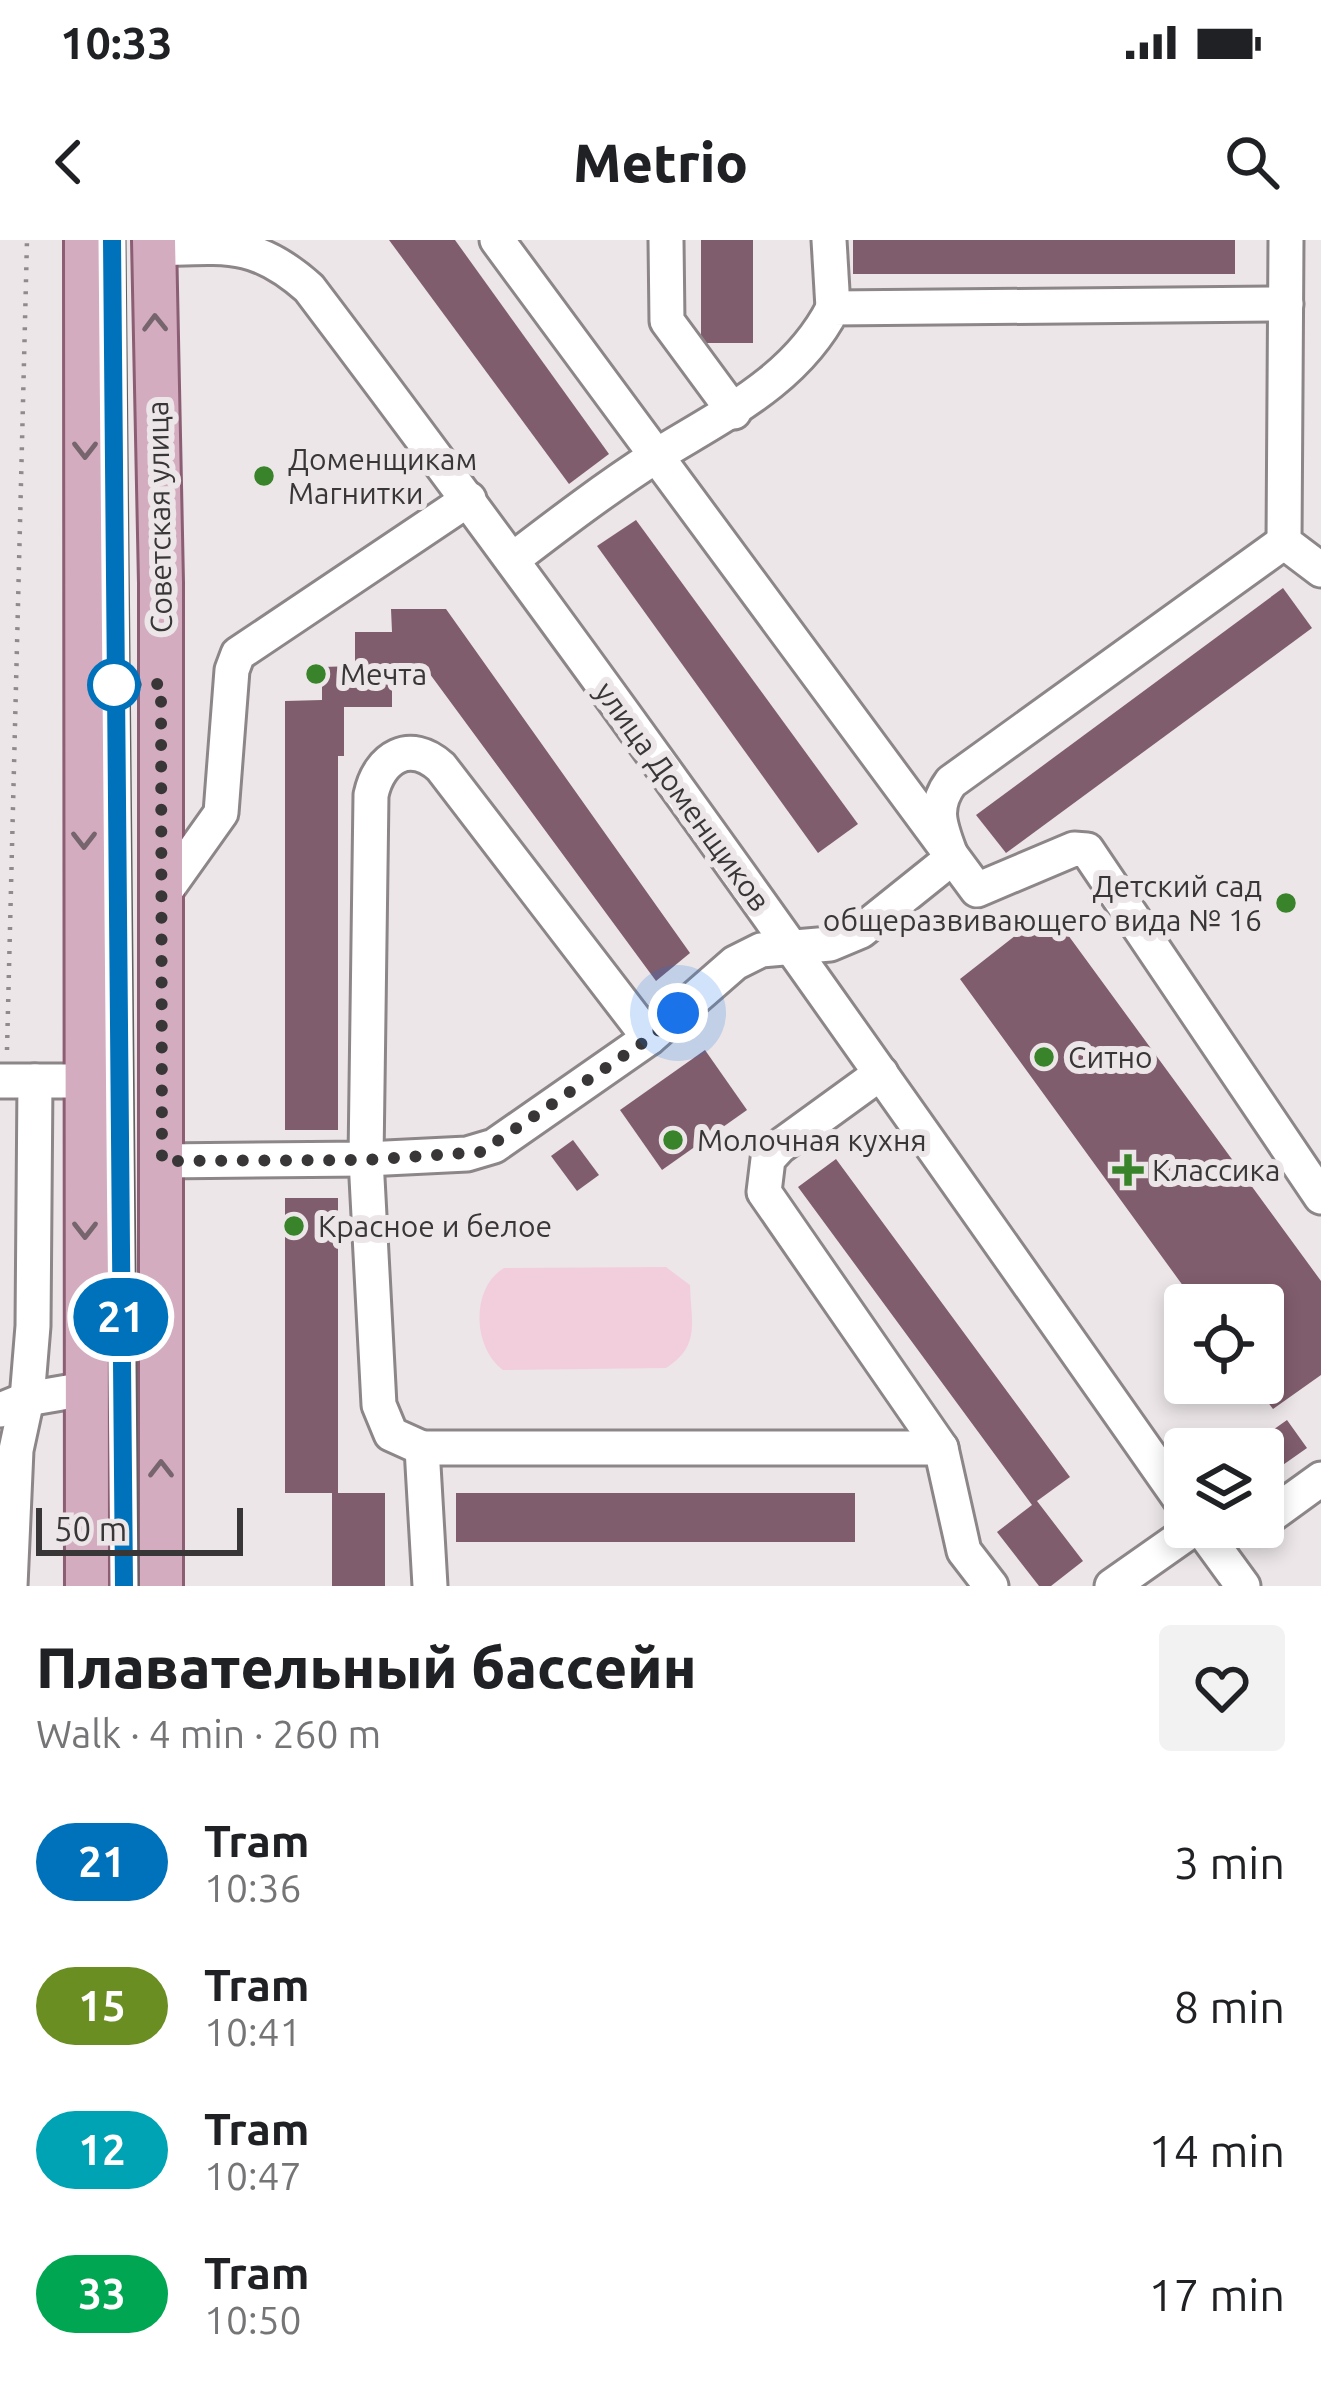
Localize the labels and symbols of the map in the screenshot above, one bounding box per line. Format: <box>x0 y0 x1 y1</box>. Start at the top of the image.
one-way arrow <box>143 313 169 332</box>
street label: Советская улица <box>140 401 178 633</box>
one-way arrow <box>71 441 97 460</box>
place label: Доменщикам Магнитки <box>288 442 477 510</box>
marker: Доменщикам Магнитки <box>251 463 277 489</box>
place label: Мечта <box>340 657 427 691</box>
unlabelled marker <box>89 660 139 710</box>
marker: Мечта <box>303 661 329 687</box>
street label: улица Доменщиков <box>589 675 777 917</box>
one-way arrow <box>71 832 97 850</box>
place label: Детский сад общеразвивающего вида № 16 <box>823 869 1262 937</box>
marker: Детский сад общеразвивающего вида № 16 <box>1273 890 1299 916</box>
your location <box>648 983 708 1043</box>
place label: Ситно <box>1068 1040 1153 1074</box>
marker: Ситно <box>1031 1044 1057 1070</box>
place label: Молочная кухня <box>697 1123 927 1157</box>
marker: Молочная кухня <box>660 1127 686 1153</box>
place label: Классика <box>1152 1153 1280 1187</box>
marker: Классика <box>1115 1157 1141 1183</box>
place label: Красное и белое <box>318 1209 552 1243</box>
marker: Красное и белое <box>281 1213 307 1239</box>
one-way arrow <box>71 1221 97 1240</box>
line badge: 21 <box>67 1278 175 1356</box>
one-way arrow <box>148 1459 174 1477</box>
scale bar <box>36 1502 243 1555</box>

